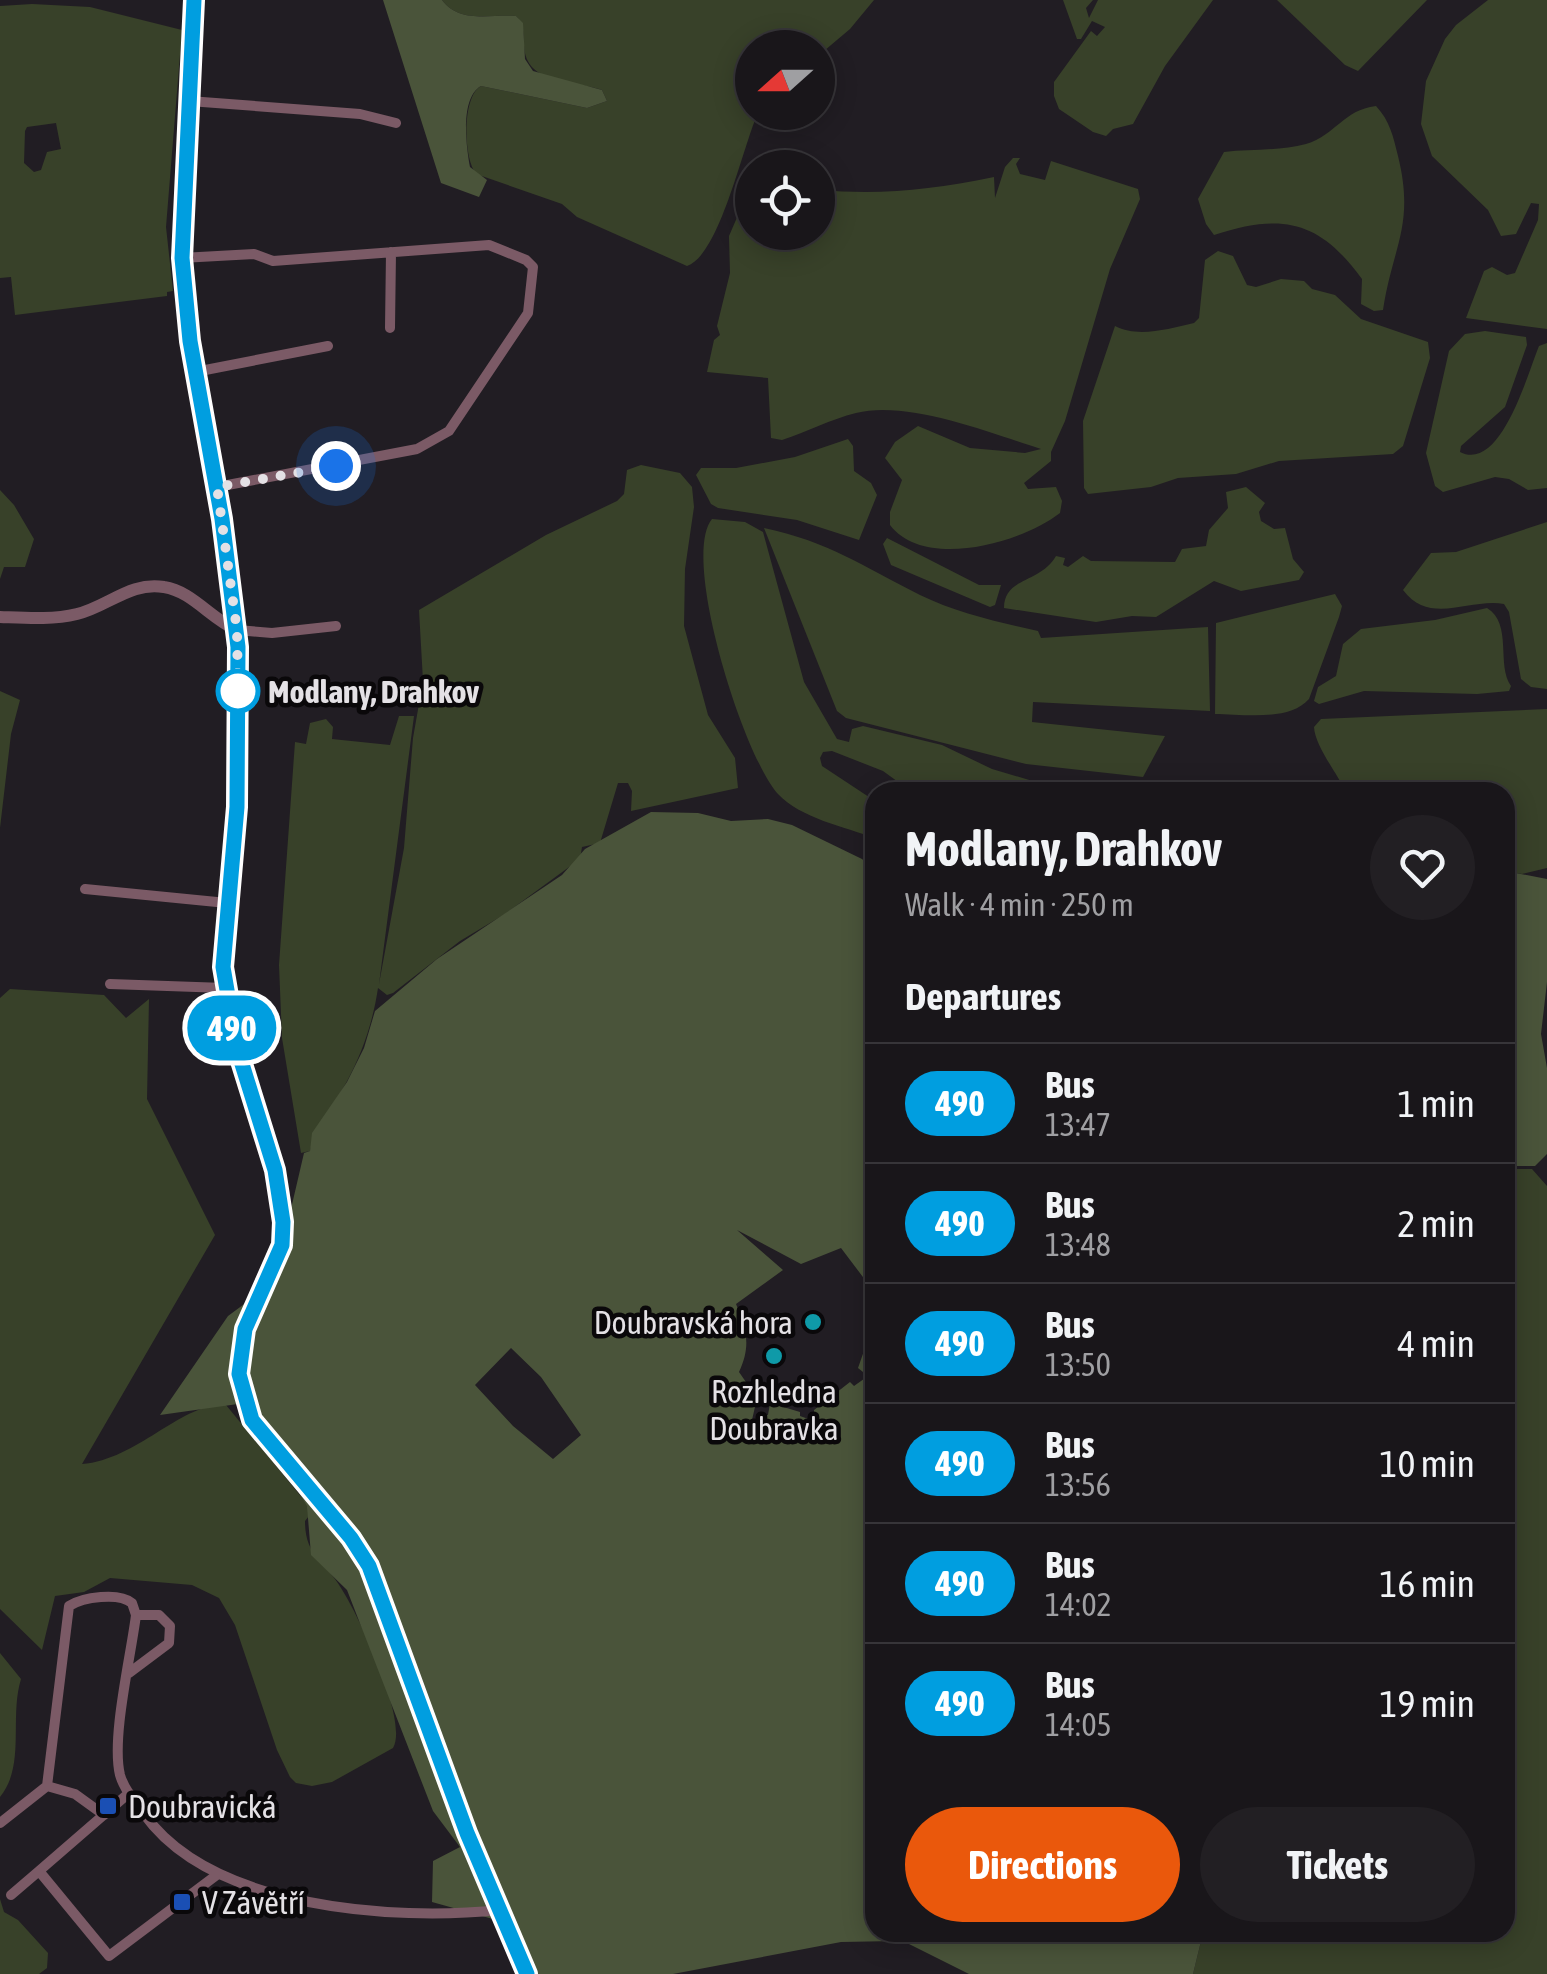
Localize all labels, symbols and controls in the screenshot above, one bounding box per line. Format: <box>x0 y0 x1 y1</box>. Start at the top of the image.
north arrow <box>735 30 835 130</box>
map controls <box>735 30 835 250</box>
button: locate <box>735 150 835 250</box>
your location <box>311 441 361 491</box>
marker: Modlany, Drahkov <box>217 670 259 712</box>
place label: Modlany, Drahkov <box>268 673 480 710</box>
button: heart <box>1370 815 1475 920</box>
text: Modlany, Drahkov <box>905 821 1222 876</box>
text: Walk · 4 min · 250 m <box>905 886 1134 923</box>
text: Departures <box>905 975 1061 1018</box>
line badge: 490 <box>174 996 290 1060</box>
text: 490 <box>207 1008 257 1048</box>
text: Bus <box>1045 1063 1095 1106</box>
text: 1 min <box>1397 1082 1475 1125</box>
text: 490 <box>935 1083 985 1123</box>
text: 13:47 <box>1045 1106 1111 1143</box>
text: Bus <box>1045 1183 1095 1226</box>
text: 2 min <box>1397 1202 1475 1245</box>
text: 490 <box>935 1203 985 1243</box>
text: 13:48 <box>1045 1226 1111 1263</box>
text: Bus <box>1045 1303 1095 1346</box>
place label: Doubravská hora <box>594 1304 793 1341</box>
marker: Doubravská hora <box>802 1311 824 1333</box>
text: 4 min <box>1397 1322 1475 1365</box>
text: 490 <box>935 1323 985 1363</box>
marker: Rozhledna Doubravka <box>763 1345 785 1367</box>
text: 13:50 <box>1045 1346 1111 1383</box>
place label: Rozhledna Doubravka <box>709 1373 839 1447</box>
text: Bus <box>1045 1423 1095 1466</box>
text: 10 min <box>1380 1442 1475 1485</box>
text: 490 <box>935 1443 985 1483</box>
text: 13:56 <box>1045 1466 1111 1503</box>
text: Bus <box>1045 1543 1095 1586</box>
text: 16 min <box>1380 1562 1475 1605</box>
text: 490 <box>935 1563 985 1603</box>
text: 14:02 <box>1045 1586 1112 1623</box>
text: Bus <box>1045 1663 1095 1706</box>
text: 19 min <box>1380 1682 1475 1725</box>
text: 490 <box>935 1683 985 1723</box>
text: 14:05 <box>1045 1706 1112 1743</box>
place label: Doubravická <box>128 1788 277 1825</box>
marker: Doubravická <box>97 1795 119 1817</box>
button: Directions <box>905 1807 1180 1922</box>
button: Tickets <box>1200 1807 1475 1922</box>
place label: V Závětří <box>202 1884 305 1921</box>
marker: V Závětří <box>171 1891 193 1913</box>

